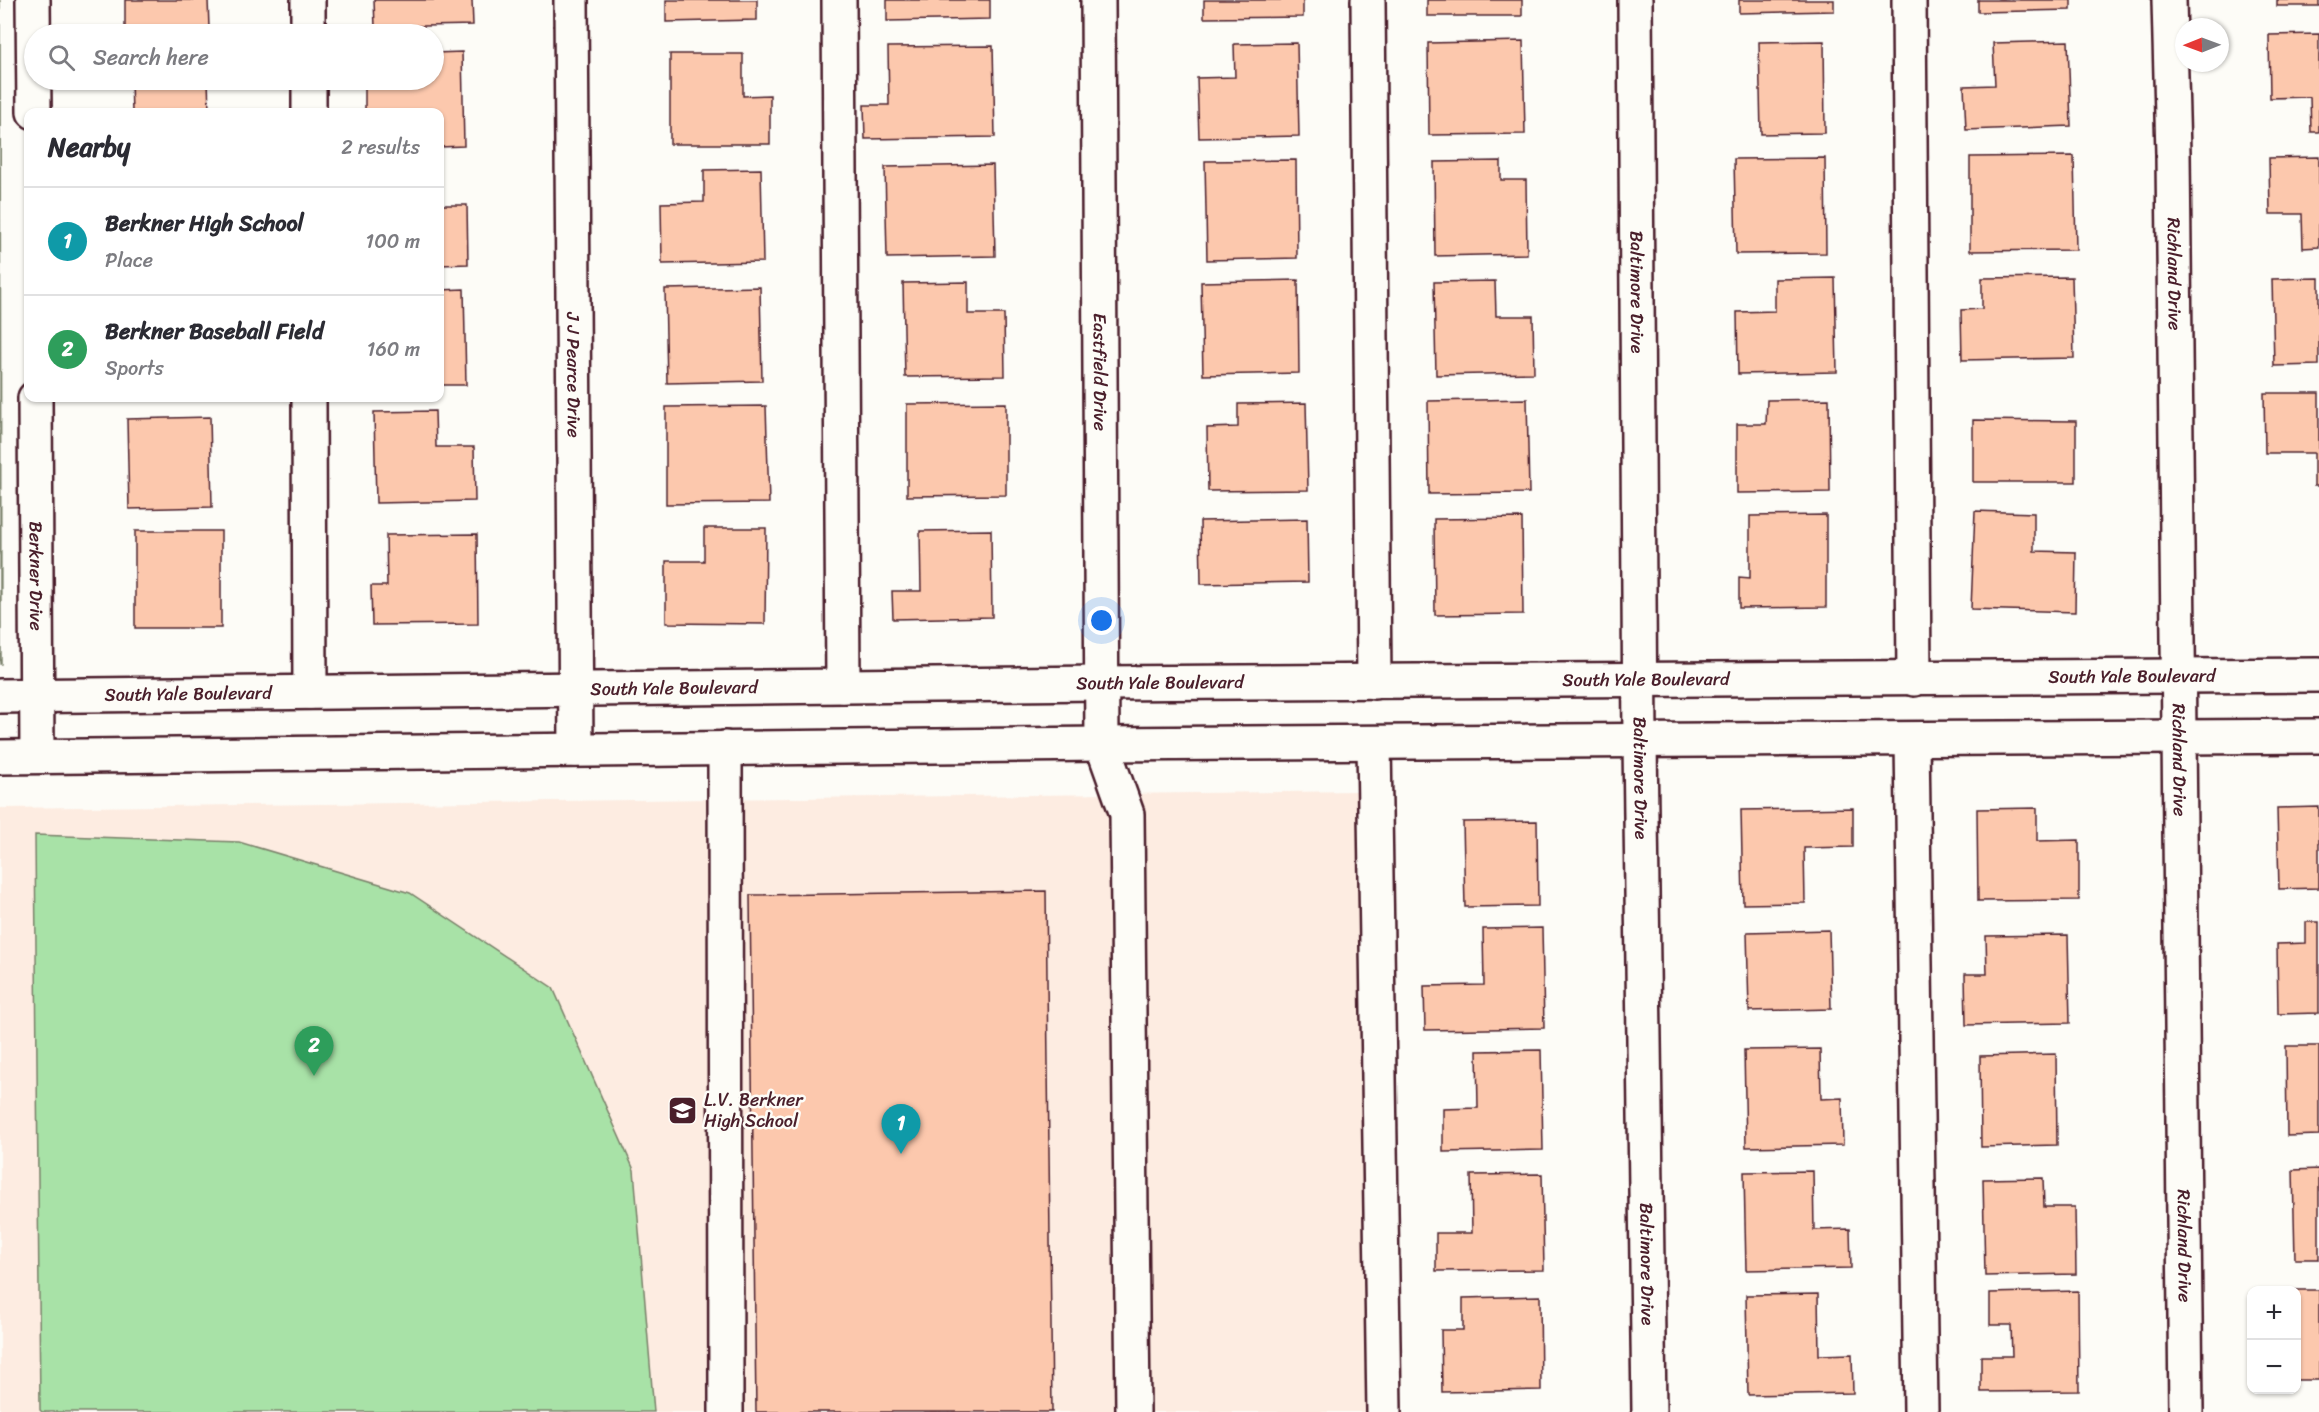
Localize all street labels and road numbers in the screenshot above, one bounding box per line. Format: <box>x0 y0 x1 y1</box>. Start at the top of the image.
street label: Richland Drive <box>2158 217 2191 331</box>
street label: Baltimore Drive <box>1621 231 1653 354</box>
street label: J J Pearce Drive <box>557 311 590 438</box>
street label: Eastfield Drive <box>1084 313 1116 431</box>
street label: Berkner Drive <box>20 521 52 631</box>
street label: South Yale Boulevard <box>2048 660 2217 693</box>
street label: South Yale Boulevard <box>1562 663 1731 696</box>
street label: South Yale Boulevard <box>1076 666 1245 699</box>
street label: South Yale Boulevard <box>590 671 759 705</box>
street label: South Yale Boulevard <box>104 677 273 711</box>
street label: Richland Drive <box>2163 703 2196 817</box>
street label: Baltimore Drive <box>1624 717 1657 840</box>
street label: Richland Drive <box>2168 1189 2201 1303</box>
street label: Baltimore Drive <box>1630 1202 1664 1326</box>

